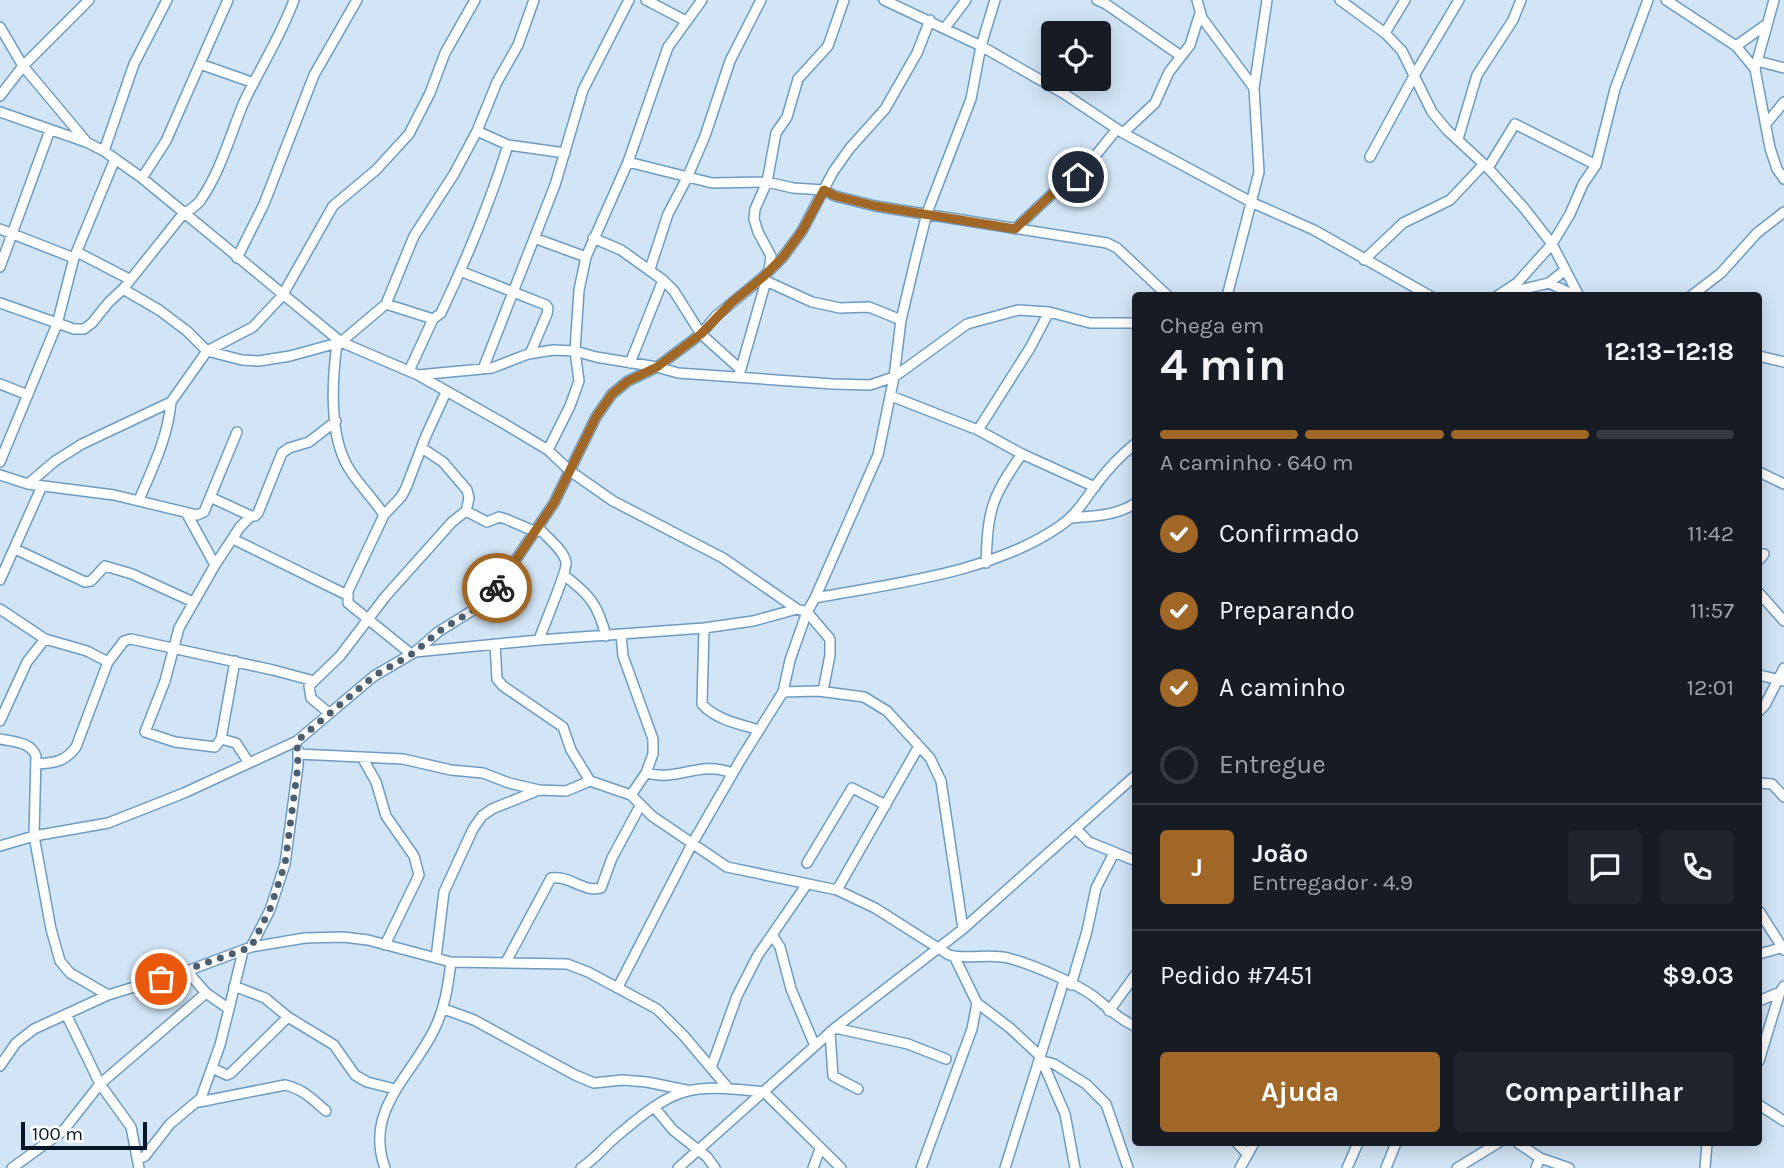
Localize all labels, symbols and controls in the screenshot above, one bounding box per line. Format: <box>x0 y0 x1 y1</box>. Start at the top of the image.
map controls <box>1041 21 1111 91</box>
button: locate <box>1041 21 1111 91</box>
pin <box>1048 147 1108 207</box>
icon: home <box>1059 158 1097 196</box>
text: Chega em <box>1160 312 1264 339</box>
text: 12:13–12:18 <box>1605 336 1734 367</box>
text: 4 min <box>1160 338 1286 392</box>
text: A caminho · 640 m <box>1160 449 1354 476</box>
icon: check <box>1160 515 1198 553</box>
text: Confirmado <box>1219 518 1359 549</box>
text: 11:42 <box>1687 520 1734 547</box>
courier <box>462 553 532 623</box>
icon: bike <box>478 569 516 607</box>
icon: check <box>1160 592 1198 630</box>
text: Preparando <box>1219 595 1355 626</box>
text: 11:57 <box>1690 597 1734 624</box>
icon: check <box>1160 669 1198 707</box>
text: A caminho <box>1219 672 1346 703</box>
text: 12:01 <box>1687 674 1734 701</box>
text: Entregue <box>1219 749 1326 780</box>
button: chat <box>1568 830 1642 904</box>
button: phone <box>1660 830 1734 904</box>
text: João <box>1252 838 1308 869</box>
text: J <box>1191 852 1203 883</box>
text: Entregador · 4.9 <box>1252 869 1413 896</box>
pin <box>131 949 191 1009</box>
icon: bag <box>142 960 180 998</box>
text: Pedido #7451 <box>1160 960 1313 991</box>
text: $9.03 <box>1662 960 1734 991</box>
button: Ajuda <box>1160 1052 1440 1132</box>
button: Compartilhar <box>1454 1052 1734 1132</box>
scale bar <box>21 1119 147 1151</box>
text: 100 m <box>32 1123 83 1145</box>

